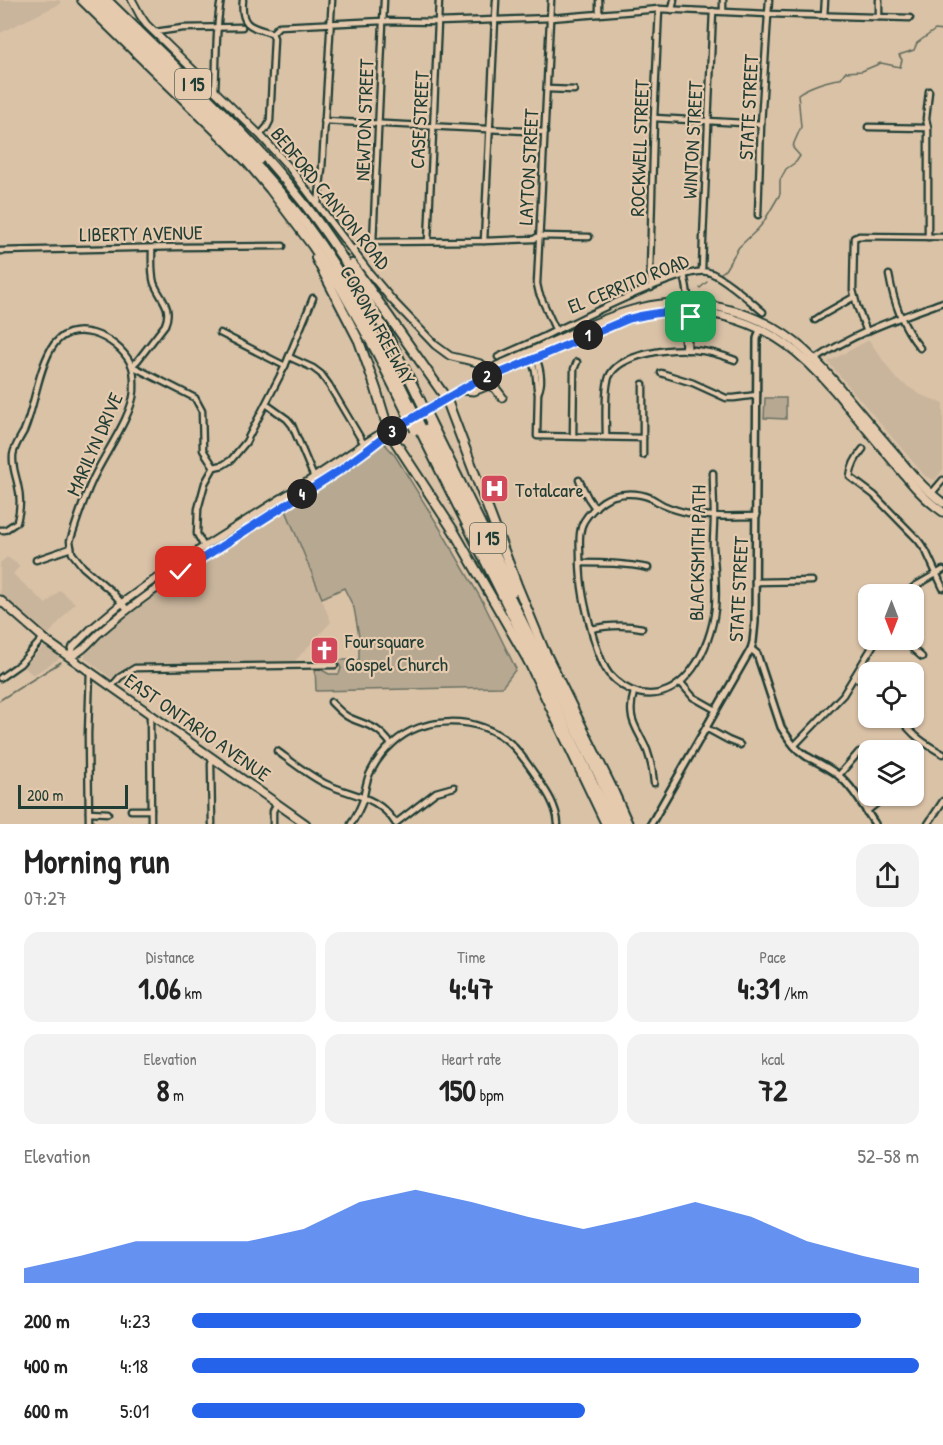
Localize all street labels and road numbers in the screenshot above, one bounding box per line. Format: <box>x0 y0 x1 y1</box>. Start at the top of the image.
street label: STATE STREET <box>732 53 764 161</box>
street label: NEWTON STREET <box>348 58 380 182</box>
road number: I 15 <box>175 69 211 99</box>
street label: CASE STREET <box>403 70 435 170</box>
street label: ROCKWELL STREET <box>623 78 655 217</box>
street label: WINTON STREET <box>675 80 709 200</box>
street label: LAYTON STREET <box>511 108 545 226</box>
street label: BEDFORD CANYON ROAD <box>265 121 397 275</box>
street label: LIBERTY AVENUE <box>79 218 203 248</box>
street label: EL CERRITO ROAD <box>564 246 693 320</box>
street label: CORONA FREEWAY <box>334 261 422 390</box>
street label: MARILYN DRIVE <box>59 388 129 500</box>
street label: BLACKSMITH PATH <box>682 485 712 621</box>
road number: I 15 <box>470 523 506 553</box>
street label: STATE STREET <box>722 535 754 643</box>
street label: EAST ONTARIO AVENUE <box>120 666 276 788</box>

